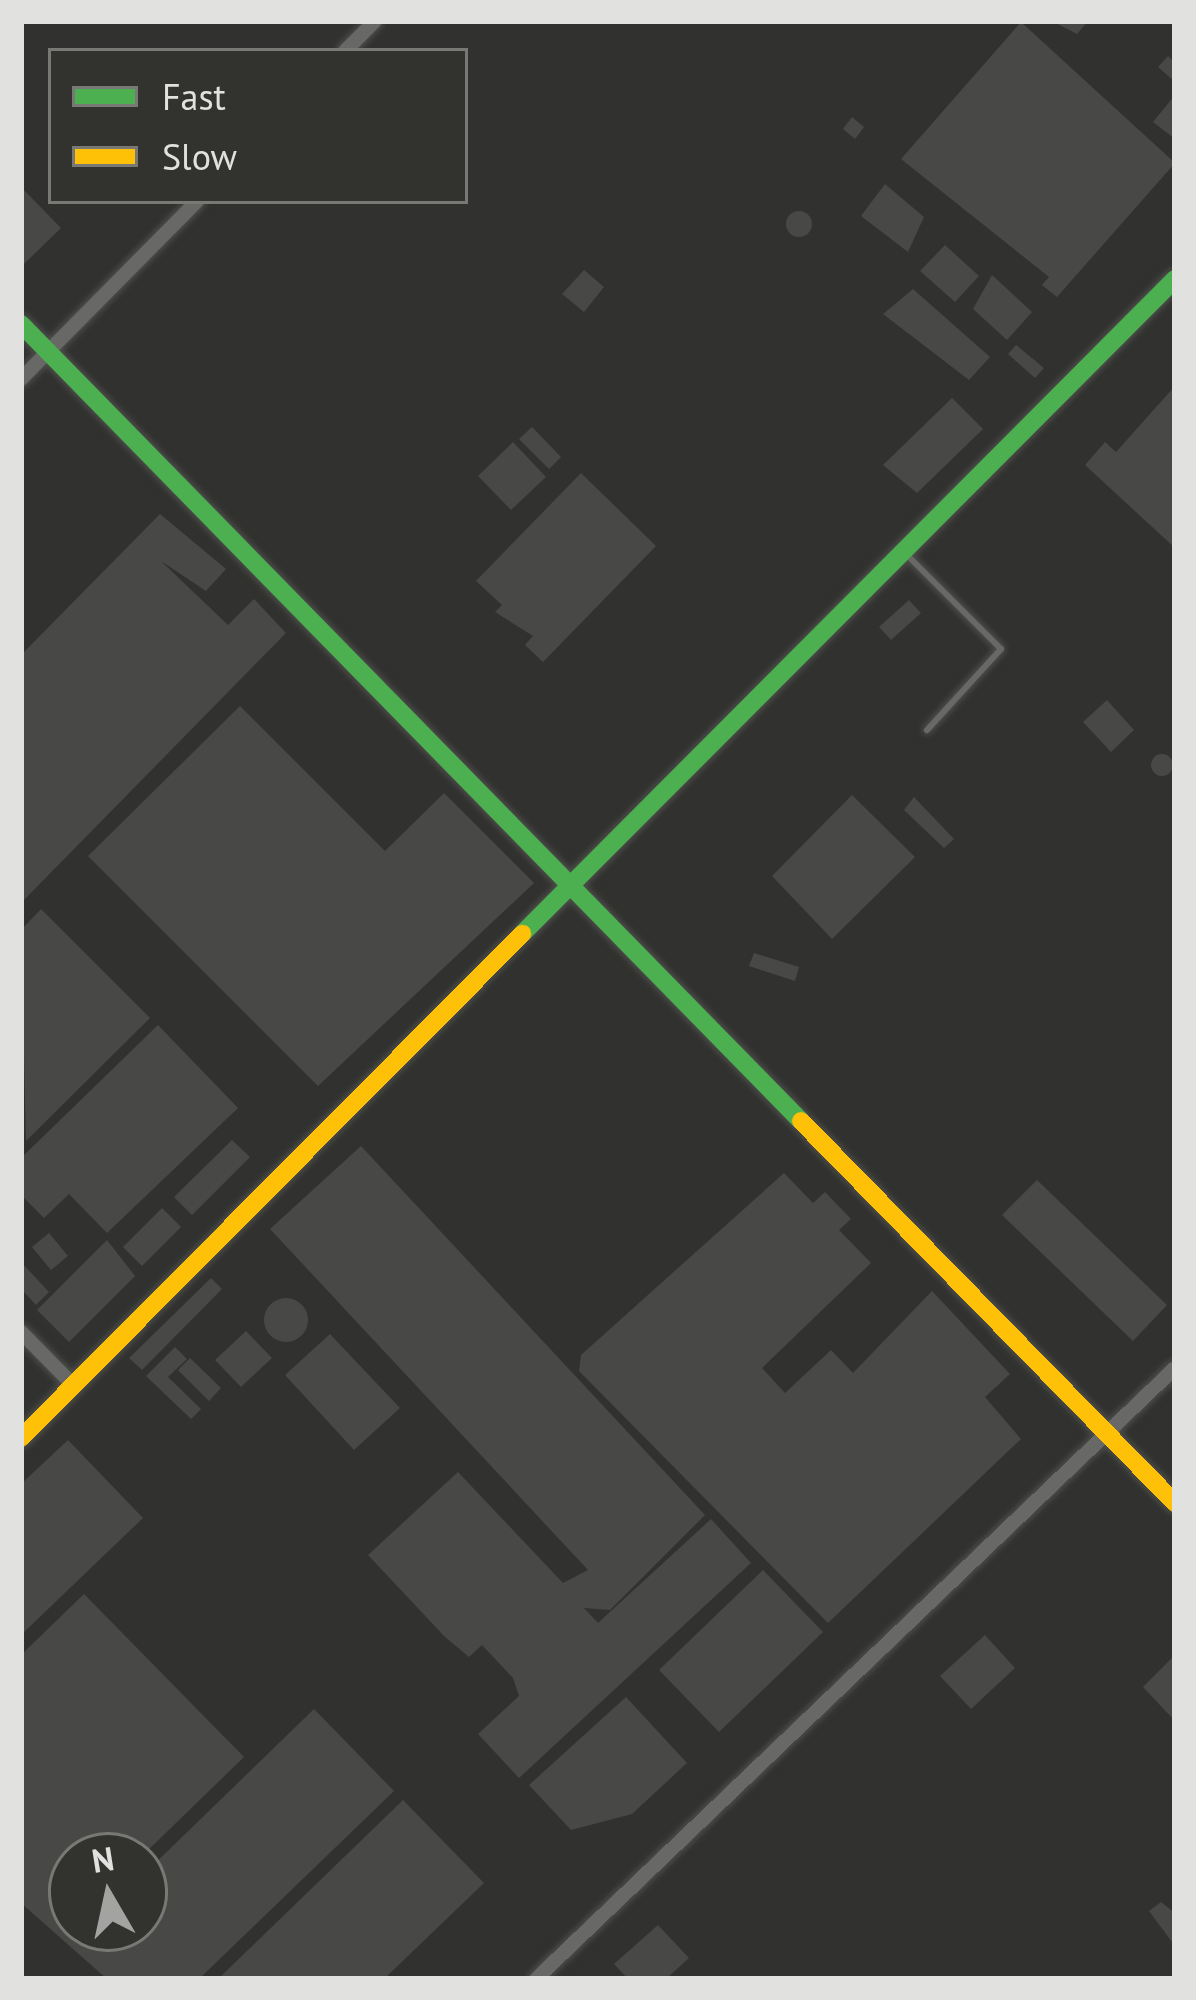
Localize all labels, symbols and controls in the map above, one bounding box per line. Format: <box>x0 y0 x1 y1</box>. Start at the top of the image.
legend <box>48 48 468 204</box>
text: Fast <box>162 73 226 120</box>
text: Slow <box>162 133 237 180</box>
north arrow <box>48 1832 168 1952</box>
text: N <box>89 1836 117 1882</box>

